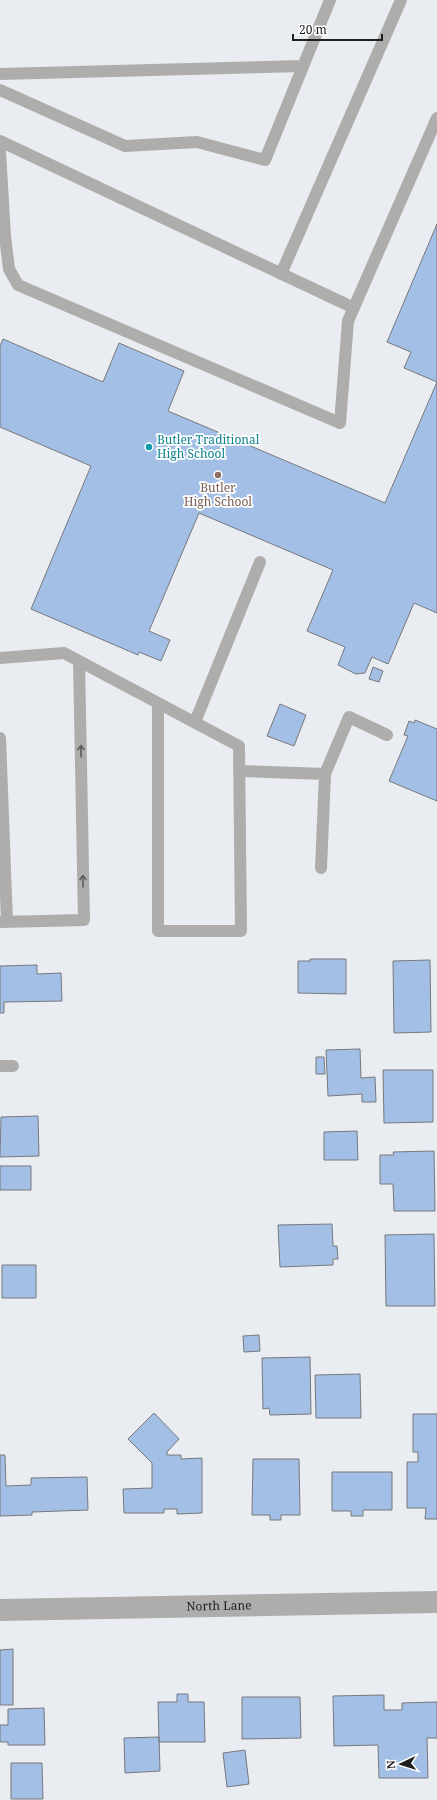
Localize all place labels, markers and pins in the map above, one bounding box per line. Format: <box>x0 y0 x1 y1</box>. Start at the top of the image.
place label: Butler Traditional High School <box>157 431 260 462</box>
marker: Butler Traditional High School <box>144 442 154 452</box>
marker: Butler High School <box>213 470 223 480</box>
place label: Butler High School <box>184 479 252 510</box>

